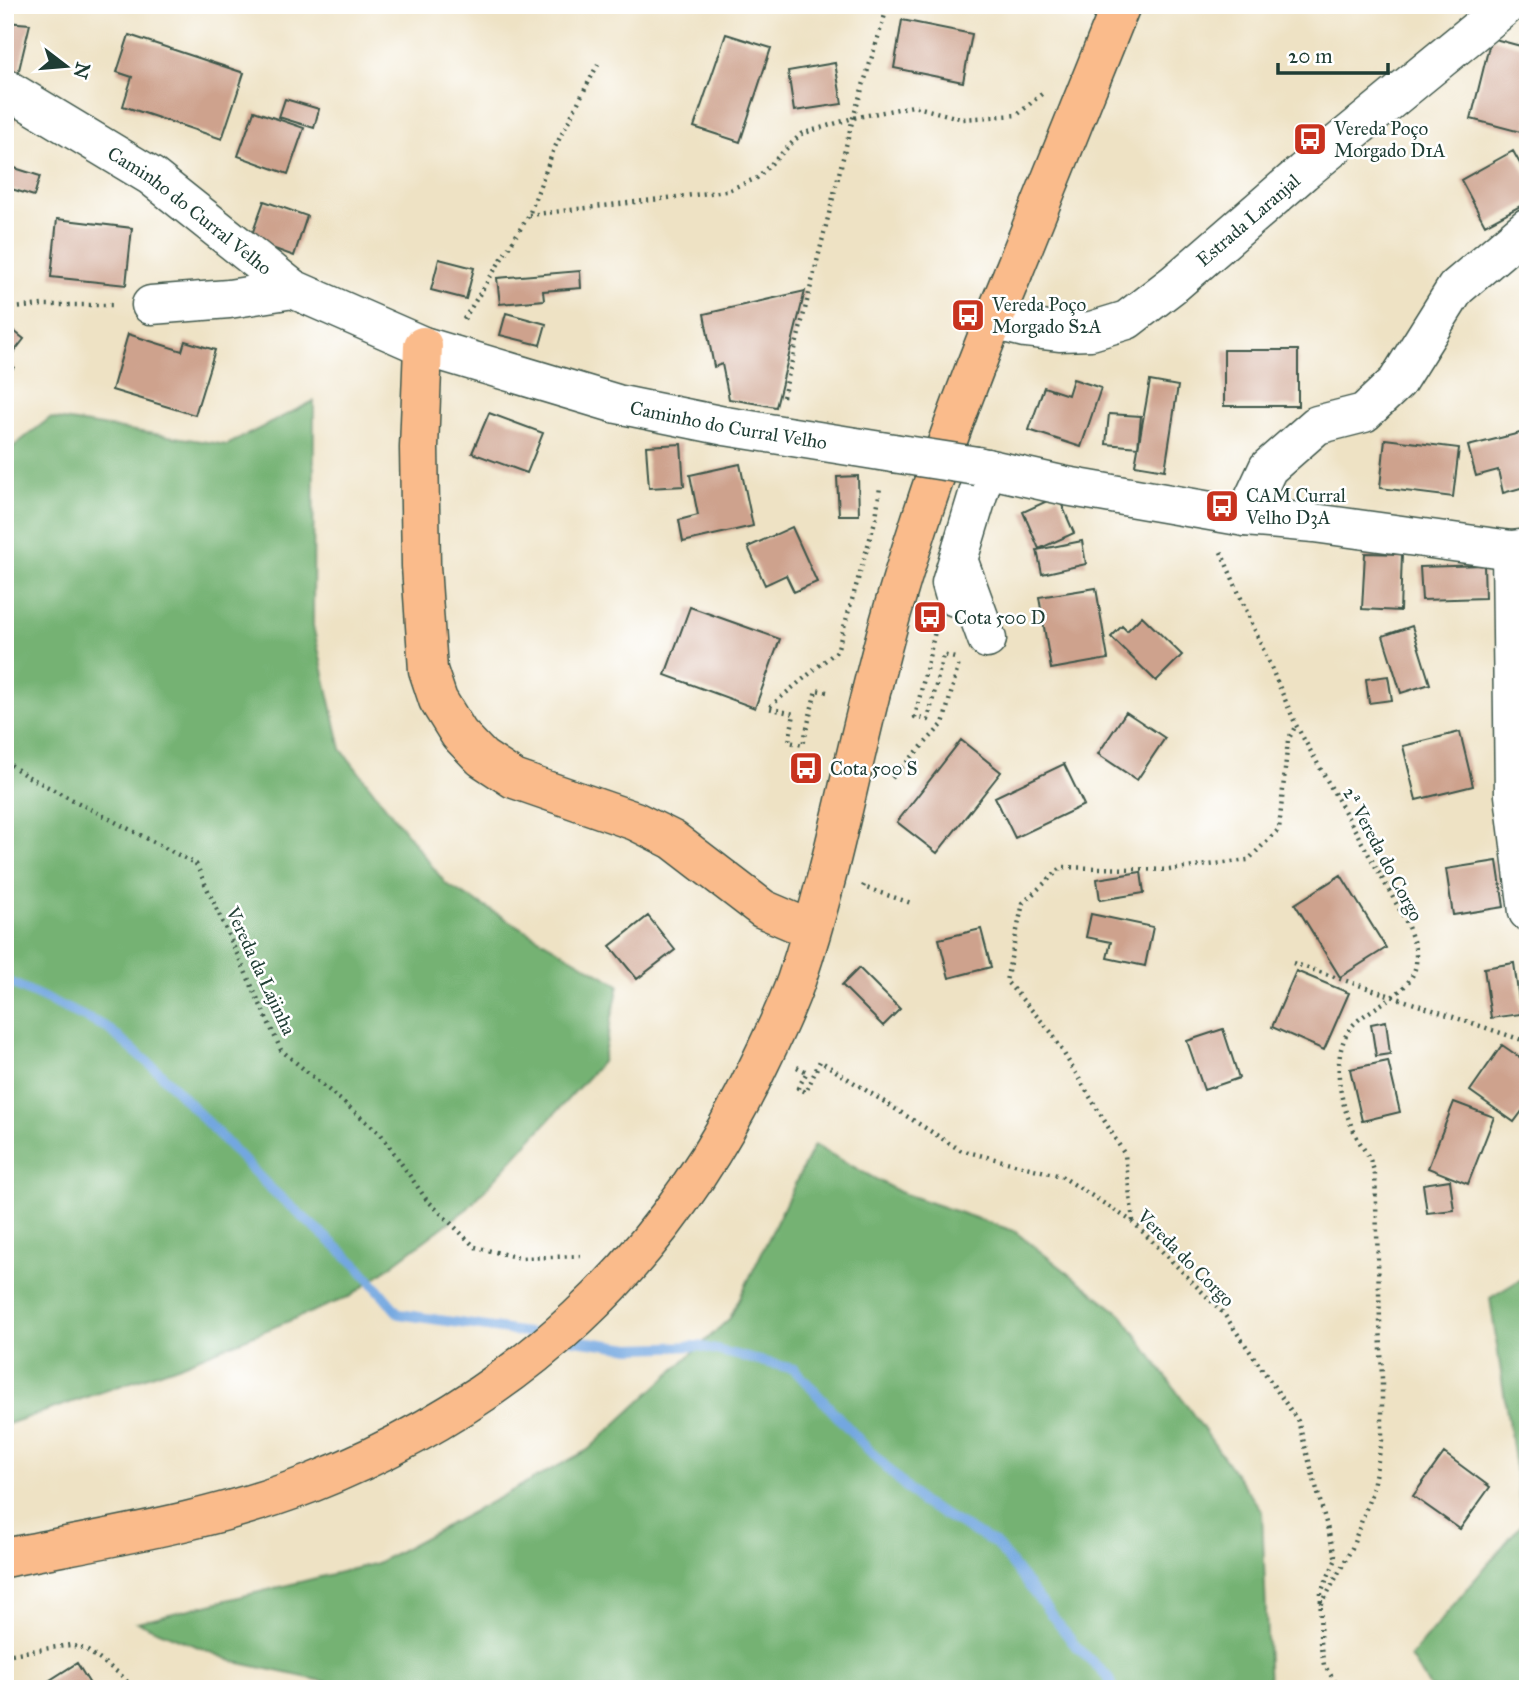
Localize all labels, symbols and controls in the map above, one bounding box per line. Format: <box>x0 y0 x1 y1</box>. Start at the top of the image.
north arrow <box>32 32 102 102</box>
scale bar <box>1278 32 1388 76</box>
text: 20 m <box>1288 43 1333 69</box>
text: N <box>69 60 95 81</box>
place label: Vereda Poço Morgado D1A <box>1333 117 1446 163</box>
bus stop icon: Vereda Poço Morgado D1A <box>1291 120 1329 158</box>
street label: Caminho do Curral Velho <box>104 141 277 279</box>
street label: Estrada Laranjal <box>1191 168 1305 271</box>
place label: Vereda Poço Morgado S2A <box>991 293 1102 339</box>
bus stop icon: Vereda Poço Morgado S2A <box>949 296 987 334</box>
street label: Caminho do Curral Velho <box>628 395 829 454</box>
place label: CAM Curral Velho D3A <box>1245 484 1347 529</box>
bus stop icon: CAM Curral Velho D3A <box>1203 487 1241 525</box>
bus stop icon: Cota 500 D <box>911 598 949 636</box>
place label: Cota 500 D <box>954 606 1046 629</box>
bus stop icon: Cota 500 S <box>787 749 825 787</box>
place label: Cota 500 S <box>830 757 918 780</box>
street label: 2ª Vereda do Corgo <box>1337 783 1428 926</box>
street label: Vereda da Lajinha <box>221 902 301 1040</box>
street label: Vereda do Corgo <box>1131 1204 1240 1312</box>

